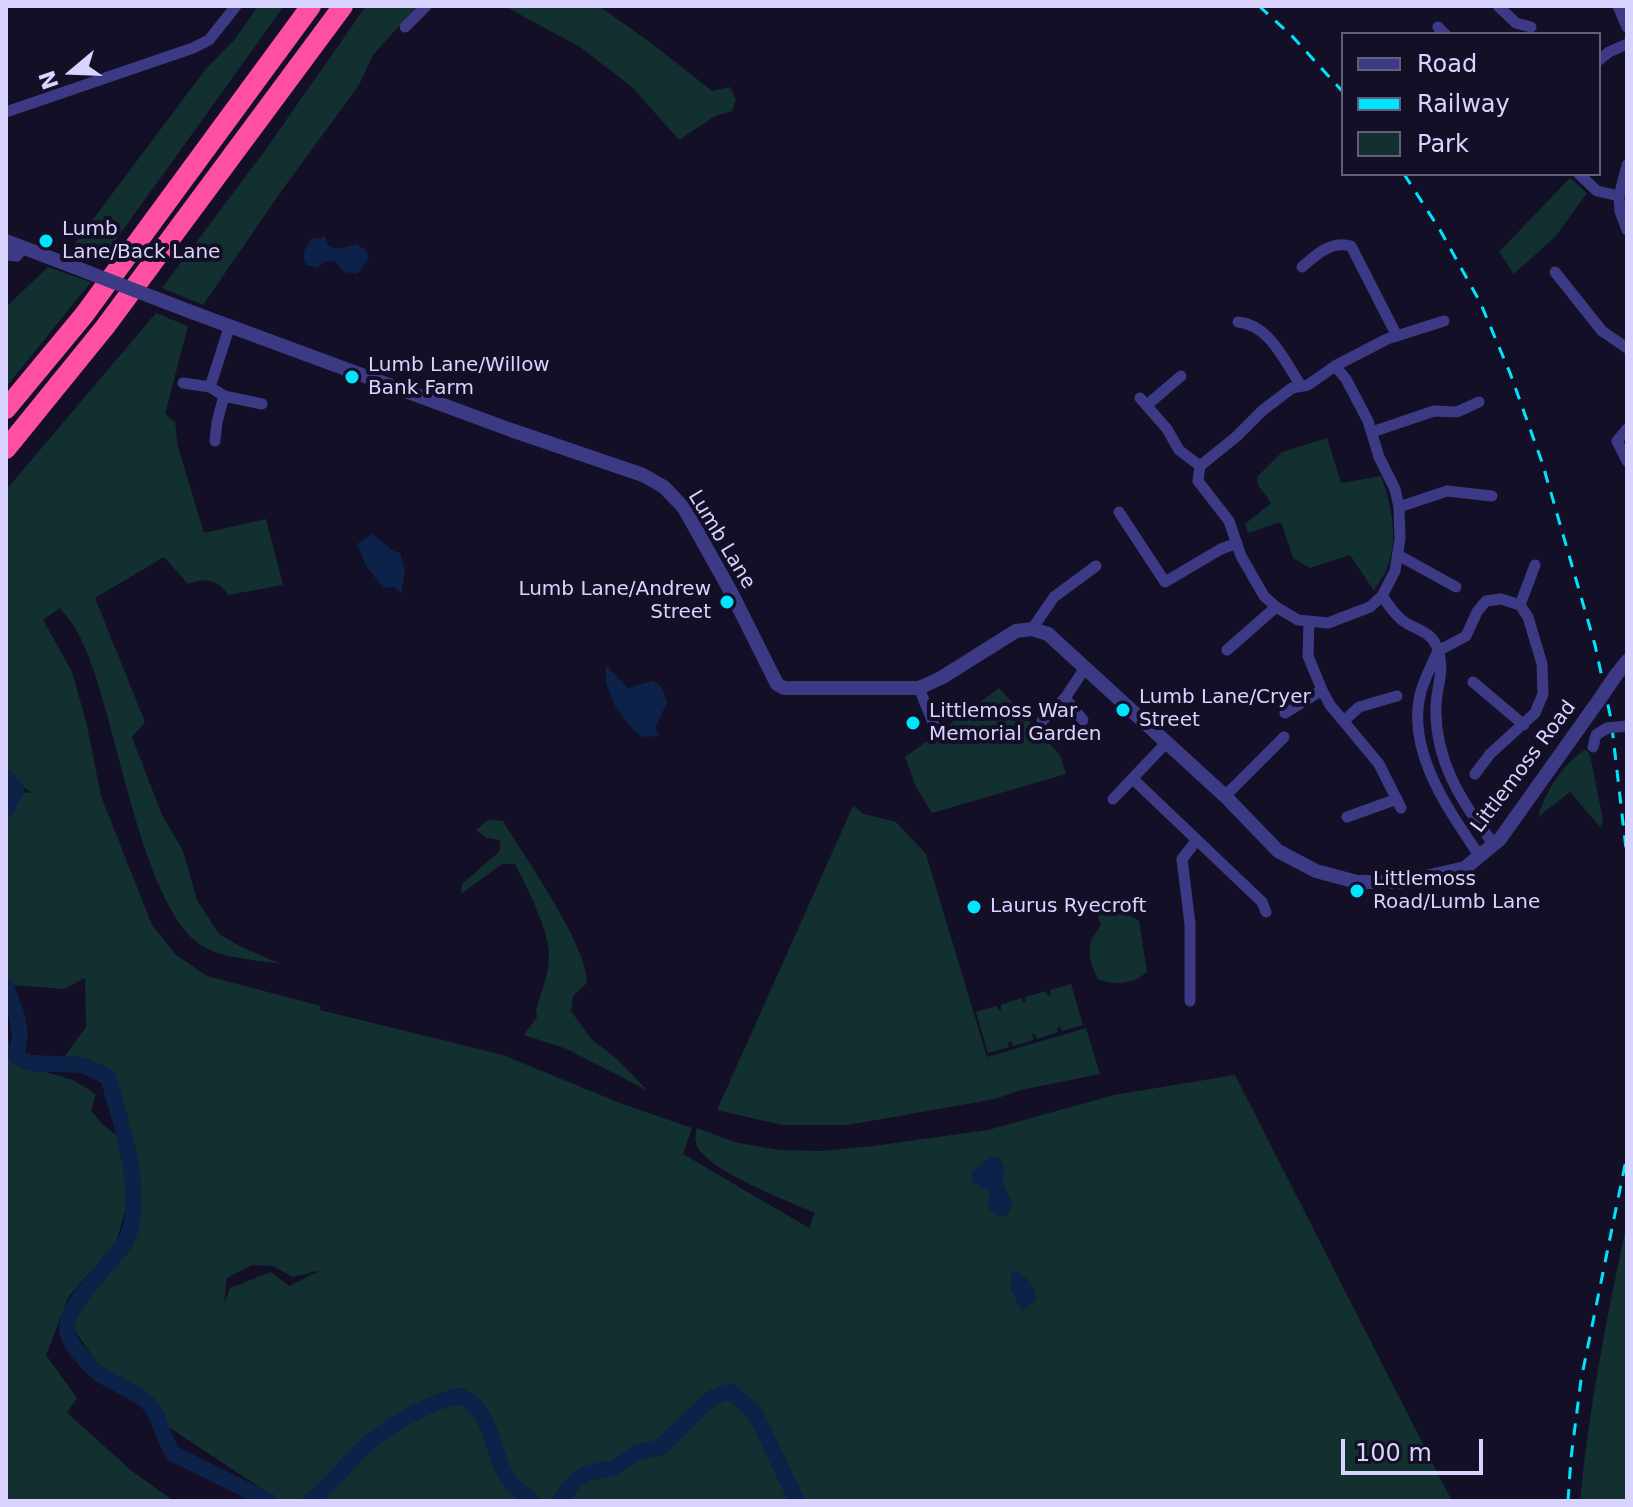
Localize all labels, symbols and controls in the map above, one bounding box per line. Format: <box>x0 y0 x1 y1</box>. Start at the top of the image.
north arrow <box>32 32 112 112</box>
legend <box>1341 32 1601 176</box>
text: Road <box>1417 50 1477 78</box>
text: N <box>34 67 64 93</box>
text: Railway <box>1417 90 1510 118</box>
text: Park <box>1417 130 1469 158</box>
place label: Lumb Lane/Back Lane <box>62 218 220 265</box>
marker: Lumb Lane/Back Lane <box>37 232 55 250</box>
place label: Lumb Lane/Willow Bank Farm <box>368 354 550 401</box>
marker: Lumb Lane/Willow Bank Farm <box>343 368 361 386</box>
street label: Lumb Lane <box>682 487 760 593</box>
place label: Lumb Lane/Andrew Street <box>518 578 711 625</box>
marker: Lumb Lane/Andrew Street <box>718 593 736 611</box>
place label: Lumb Lane/Cryer Street <box>1139 686 1311 733</box>
street label: Littlemoss Road <box>1466 696 1582 838</box>
place label: Littlemoss War Memorial Garden <box>929 700 1102 747</box>
marker: Lumb Lane/Cryer Street <box>1114 701 1132 719</box>
marker: Littlemoss War Memorial Garden <box>904 714 922 732</box>
place label: Littlemoss Road/Lumb Lane <box>1373 868 1540 915</box>
marker: Littlemoss Road/Lumb Lane <box>1348 882 1366 900</box>
place label: Laurus Ryecroft <box>990 895 1146 919</box>
marker: Laurus Ryecroft <box>965 898 983 916</box>
scale bar <box>1345 1423 1487 1473</box>
text: 100 m <box>1355 1439 1432 1467</box>

